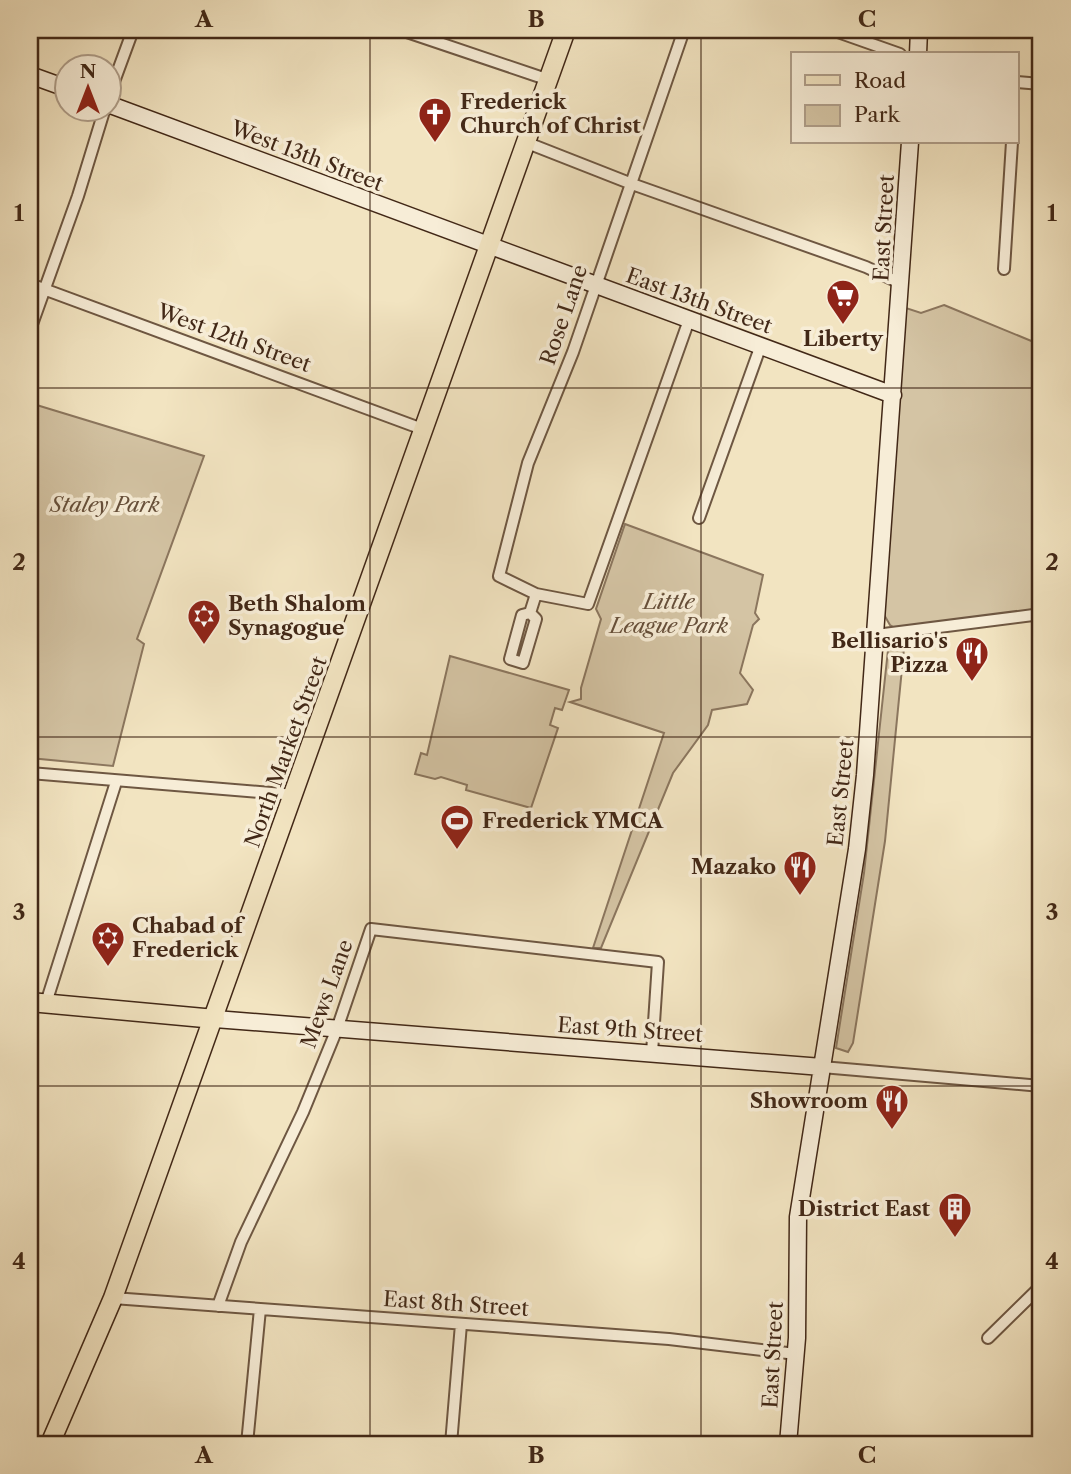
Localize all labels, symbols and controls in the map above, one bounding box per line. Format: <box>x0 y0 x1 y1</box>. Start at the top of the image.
text: A <box>194 5 214 33</box>
text: B <box>527 5 545 33</box>
text: C <box>858 5 876 33</box>
north arrow <box>52 52 122 122</box>
legend <box>791 52 1018 144</box>
text: N <box>80 60 96 83</box>
text: Road <box>854 68 906 93</box>
place label: Frederick Church of Christ <box>460 89 641 138</box>
church icon: Frederick Church of Christ <box>416 95 454 144</box>
text: Park <box>854 102 900 127</box>
street label: West 13th Street <box>227 115 387 196</box>
street label: East Street <box>868 173 899 282</box>
text: 1 <box>14 199 25 227</box>
text: 1 <box>1047 199 1058 227</box>
street label: Rose Lane <box>535 261 592 368</box>
street label: East 13th Street <box>623 263 776 339</box>
supermarket icon: Liberty <box>824 277 862 326</box>
street label: West 12th Street <box>153 298 315 377</box>
place label: Liberty <box>803 326 884 351</box>
park label: Staley Park <box>48 492 160 517</box>
text: 2 <box>12 548 26 576</box>
text: 2 <box>1045 548 1059 576</box>
park label: Little League Park <box>608 589 728 638</box>
place label: Beth Shalom Synagogue <box>228 591 366 640</box>
synagogue icon: Beth Shalom Synagogue <box>185 597 223 646</box>
place label: Bellisario's Pizza <box>831 628 949 677</box>
restaurant icon: Bellisario's Pizza <box>953 634 991 683</box>
street label: North Market Street <box>239 652 332 851</box>
street label: East Street <box>822 738 859 848</box>
sports icon: Frederick YMCA <box>438 802 476 851</box>
place label: Frederick YMCA <box>482 808 664 833</box>
restaurant icon: Mazako <box>781 848 819 897</box>
place label: Mazako <box>691 854 776 879</box>
text: 3 <box>13 898 26 926</box>
text: 3 <box>1046 898 1059 926</box>
place label: Chabad of Frederick <box>132 913 246 962</box>
synagogue icon: Chabad of Frederick <box>89 919 127 968</box>
street label: Mews Lane <box>295 936 358 1051</box>
street label: East 9th Street <box>557 1012 704 1047</box>
restaurant icon: Showroom <box>873 1082 911 1131</box>
place label: Showroom <box>750 1088 868 1113</box>
building icon: District East <box>936 1190 974 1239</box>
place label: District East <box>798 1196 931 1221</box>
text: 4 <box>12 1247 26 1275</box>
text: 4 <box>1045 1247 1059 1275</box>
street label: East 8th Street <box>382 1286 530 1321</box>
street label: East Street <box>757 1300 788 1409</box>
text: A <box>194 1441 214 1469</box>
text: B <box>527 1441 545 1469</box>
text: C <box>858 1441 876 1469</box>

